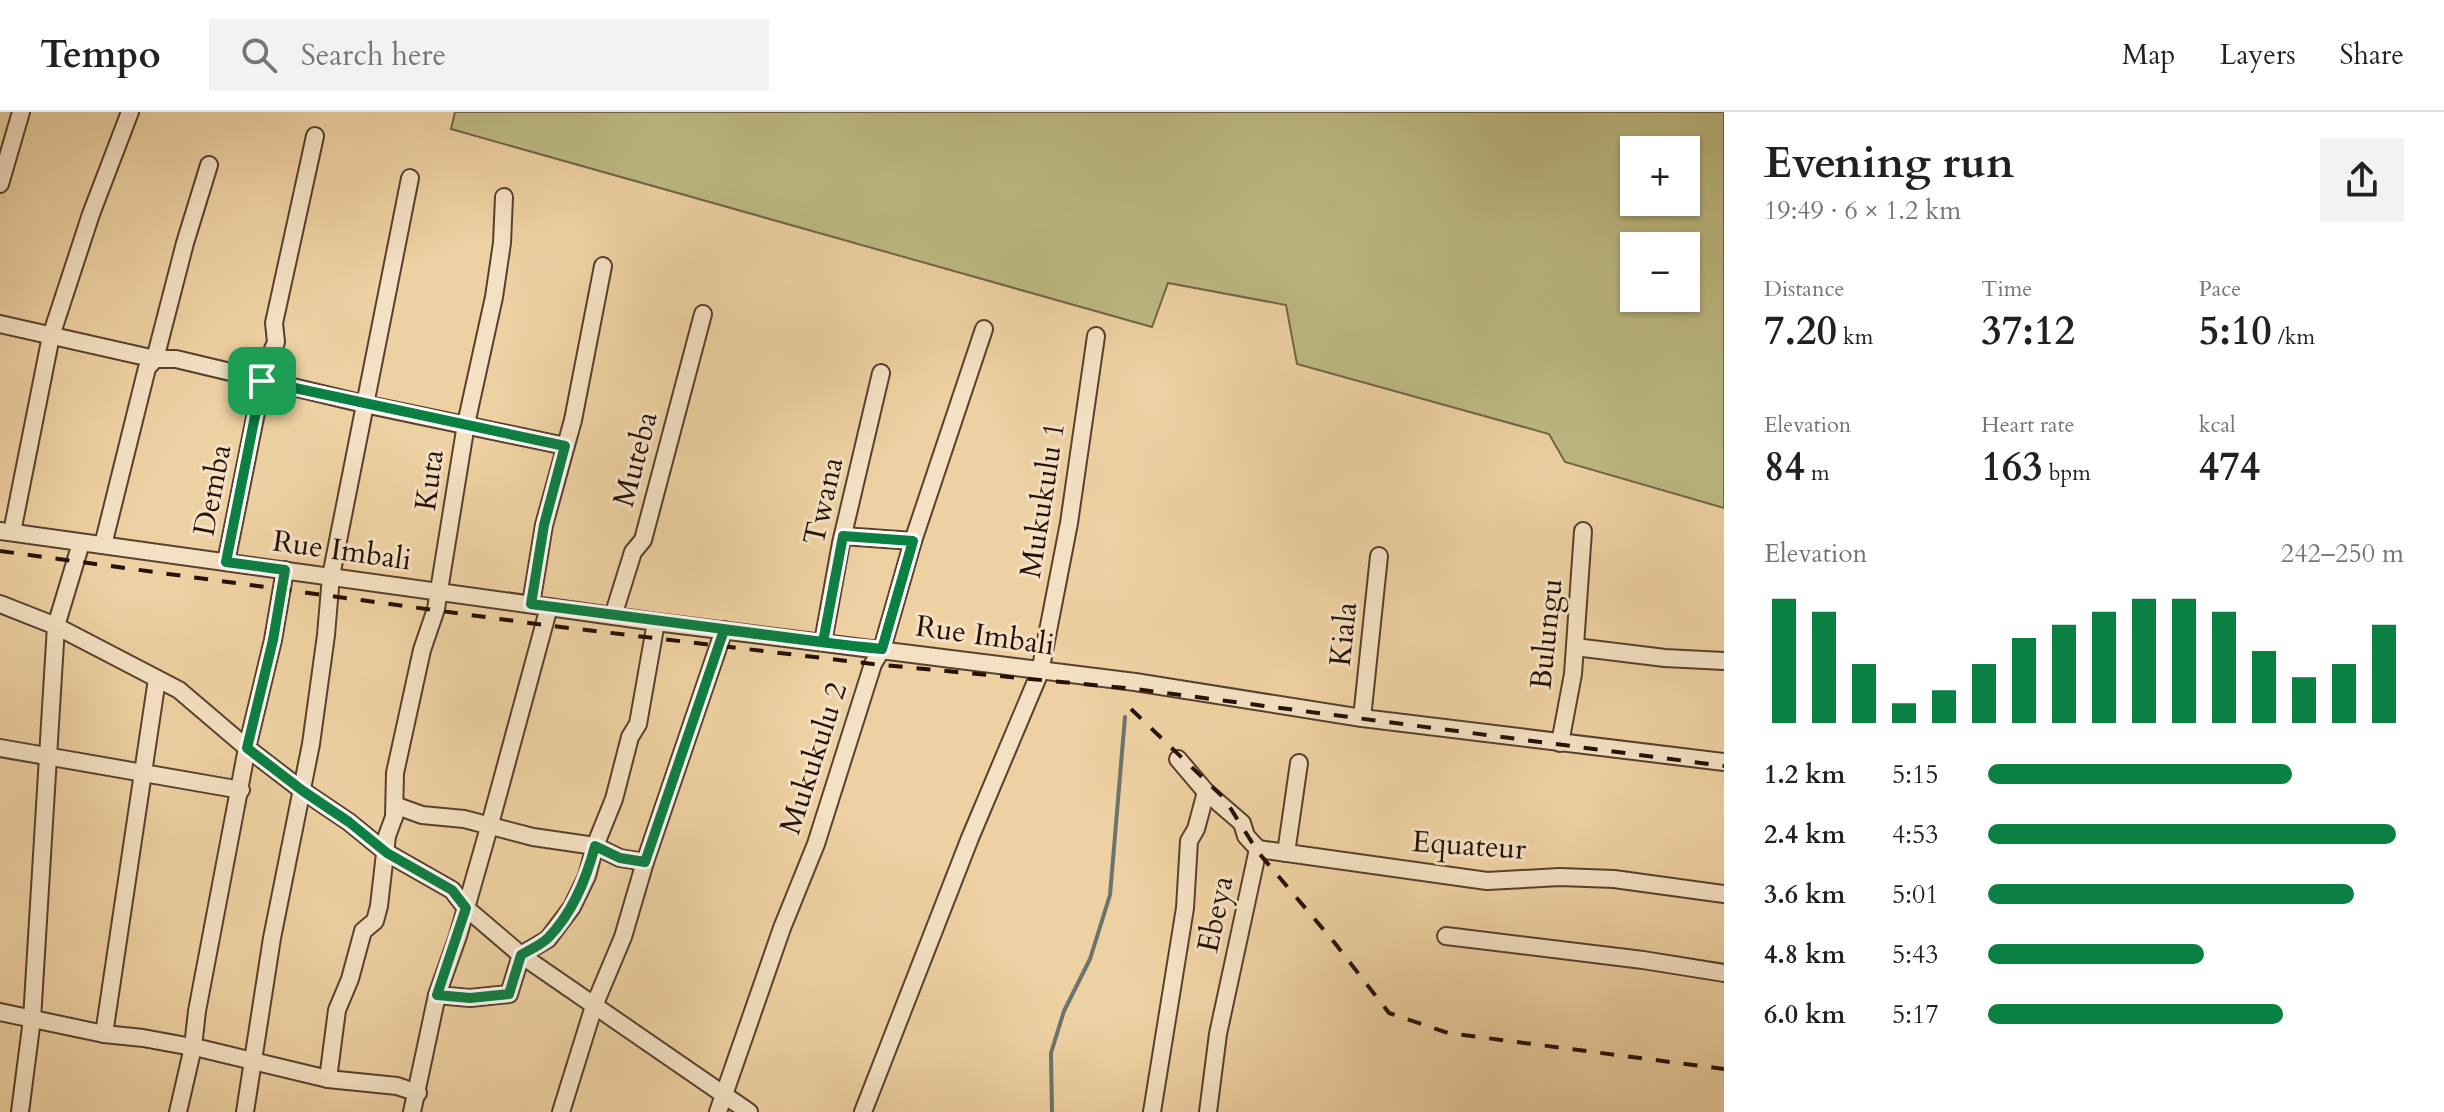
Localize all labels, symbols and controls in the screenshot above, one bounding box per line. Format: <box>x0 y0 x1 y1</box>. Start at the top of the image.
search box <box>209 19 769 91</box>
text: Tempo <box>40 29 161 81</box>
icon: search <box>237 33 281 77</box>
text: Search here <box>301 35 446 76</box>
text: Map <box>2122 36 2175 74</box>
text: Layers <box>2219 36 2296 74</box>
text: Share <box>2340 36 2404 74</box>
text: Evening run <box>1764 133 2014 193</box>
map controls <box>1620 136 1700 312</box>
button: + <box>1620 136 1700 216</box>
button: share <box>2320 138 2404 222</box>
text: 19:49 · 6 × 1.2 km <box>1764 193 1961 228</box>
button: − <box>1620 232 1700 312</box>
text: Distance <box>1764 274 1844 304</box>
text: Time <box>1981 274 2032 304</box>
text: Pace <box>2199 274 2241 304</box>
text: 7.20 <box>1764 304 1837 359</box>
text: 37:12 <box>1981 304 2075 359</box>
text: 5:10 <box>2199 304 2272 359</box>
text: km <box>1837 322 1873 352</box>
text: /km <box>2272 322 2315 352</box>
pin <box>228 347 296 415</box>
icon: arrive <box>240 359 284 403</box>
street label: Muteba <box>603 407 668 511</box>
text: Elevation <box>1764 410 1851 440</box>
text: Heart rate <box>1981 410 2075 440</box>
text: kcal <box>2199 410 2236 440</box>
street label: Mukukulu 1 <box>1010 419 1075 581</box>
text: 84 <box>1764 440 1805 495</box>
text: 163 <box>1981 440 2043 495</box>
text: 474 <box>2199 440 2260 495</box>
street label: Demba <box>184 441 241 539</box>
street label: Kuta <box>405 447 454 513</box>
street label: Twana <box>793 453 853 549</box>
text: m <box>1805 458 1830 488</box>
text: bpm <box>2043 458 2091 488</box>
street label: Rue Imbali <box>270 520 414 581</box>
text: Elevation <box>1764 536 1867 571</box>
text: 242–250 m <box>2281 536 2404 571</box>
street label: Bulungu <box>1520 577 1573 692</box>
street label: Kiala <box>1320 600 1367 668</box>
street label: Rue Imbali <box>913 605 1057 666</box>
street label: Mukukulu 2 <box>770 677 857 839</box>
text: 1.2 km <box>1764 757 1845 792</box>
text: 5:15 <box>1892 757 1939 792</box>
text: 2.4 km <box>1764 817 1845 852</box>
text: 4:53 <box>1892 817 1939 852</box>
street label: Equateur <box>1410 821 1528 870</box>
street label: Ebeya <box>1187 872 1244 956</box>
text: 3.6 km <box>1764 877 1845 912</box>
text: 5:01 <box>1892 877 1939 912</box>
text: 4.8 km <box>1764 937 1845 972</box>
text: 5:43 <box>1892 937 1939 972</box>
text: 6.0 km <box>1764 997 1845 1032</box>
text: 5:17 <box>1892 997 1939 1032</box>

